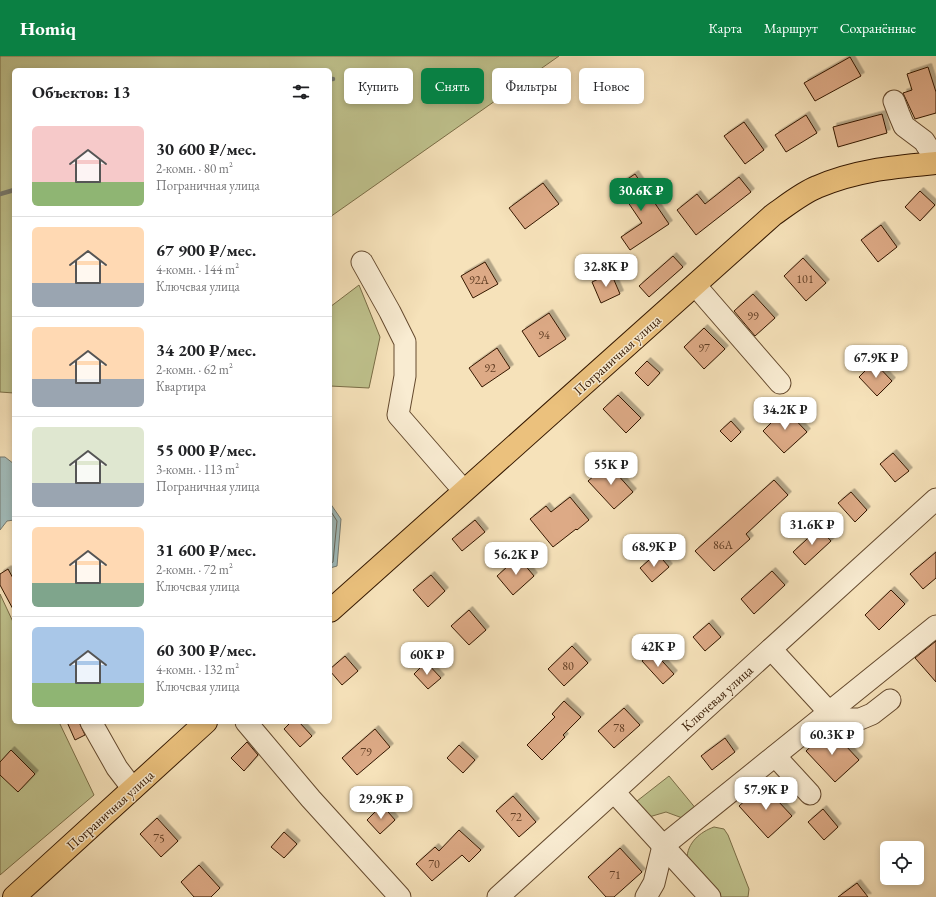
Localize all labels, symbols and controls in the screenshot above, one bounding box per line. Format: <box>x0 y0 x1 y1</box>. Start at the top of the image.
text: Homiq <box>20 16 76 41</box>
text: Карта <box>709 19 742 37</box>
text: Маршрут <box>764 19 818 37</box>
text: Сохранённые <box>840 19 916 37</box>
chip: Купить <box>344 68 413 104</box>
chip: Снять <box>421 68 484 104</box>
chip: Фильтры <box>492 68 571 104</box>
chip: Новое <box>579 68 644 104</box>
text: Объектов: 13 <box>32 81 131 103</box>
icon: filters <box>290 81 312 103</box>
text: 30 600 ₽/мес. <box>156 138 256 160</box>
icon: home <box>64 142 112 190</box>
text: 2-комн. · 80 m² <box>156 160 233 177</box>
text: Пограничная улица <box>156 177 260 194</box>
pin: 30.6K ₽ <box>604 178 678 212</box>
text: 30.6K ₽ <box>619 182 663 199</box>
text: 67 900 ₽/мес. <box>156 239 256 261</box>
icon: home <box>64 243 112 291</box>
pin: 32.8K ₽ <box>569 254 643 288</box>
text: 32.8K ₽ <box>584 258 628 275</box>
text: 4-комн. · 144 m² <box>156 261 239 278</box>
house number: 101 <box>796 271 814 287</box>
house number: 92А <box>469 272 490 288</box>
text: Ключевая улица <box>156 278 240 295</box>
house number: 99 <box>747 308 759 324</box>
street label: Пограничная улица <box>569 311 665 399</box>
house number: 94 <box>538 327 550 343</box>
text: 34 200 ₽/мес. <box>156 339 256 361</box>
house number: 97 <box>698 340 710 356</box>
icon: home <box>64 343 112 391</box>
pin: 67.9K ₽ <box>839 345 913 379</box>
text: 67.9K ₽ <box>854 349 898 366</box>
house number: 92 <box>484 360 496 376</box>
text: 2-комн. · 62 m² <box>156 361 233 378</box>
text: Квартира <box>156 378 206 395</box>
pin: 34.2K ₽ <box>748 397 822 431</box>
text: 34.2K ₽ <box>763 401 807 418</box>
text: 55 000 ₽/мес. <box>156 439 256 461</box>
icon: home <box>64 443 112 491</box>
pin: 55K ₽ <box>583 452 639 486</box>
text: 55K ₽ <box>594 456 628 473</box>
text: 3-комн. · 113 m² <box>156 461 239 478</box>
text: Пограничная улица <box>156 478 260 495</box>
pin: 31.6K ₽ <box>775 512 849 546</box>
text: 31.6K ₽ <box>790 516 834 533</box>
pin: 68.9K ₽ <box>617 534 691 568</box>
house number: 86А <box>713 537 734 553</box>
text: 68.9K ₽ <box>632 538 676 555</box>
text: 31 600 ₽/мес. <box>156 539 256 561</box>
pin: 56.2K ₽ <box>479 542 553 576</box>
icon: home <box>64 543 112 591</box>
text: 56.2K ₽ <box>494 546 538 563</box>
text: 2-комн. · 72 m² <box>156 561 233 578</box>
text: Ключевая улица <box>156 578 240 595</box>
pin: 42K ₽ <box>630 634 686 668</box>
text: 42K ₽ <box>641 638 675 655</box>
text: 60 300 ₽/мес. <box>156 639 256 661</box>
pin: 60K ₽ <box>399 642 455 676</box>
icon: home <box>64 643 112 691</box>
text: 60K ₽ <box>410 646 444 663</box>
house number: 80 <box>562 658 574 674</box>
text: 4-комн. · 132 m² <box>156 661 239 678</box>
street label: Ключевая улица <box>677 661 757 735</box>
text: Ключевая улица <box>156 678 240 695</box>
house number: 78 <box>613 720 625 736</box>
pin: 60.3K ₽ <box>795 722 869 756</box>
text: 60.3K ₽ <box>810 726 854 743</box>
house number: 79 <box>360 744 372 760</box>
street label: Пограничная улица <box>62 766 158 854</box>
pin: 57.9K ₽ <box>729 777 803 811</box>
text: 57.9K ₽ <box>744 781 788 798</box>
pin: 29.9K ₽ <box>344 786 418 820</box>
text: 29.9K ₽ <box>359 790 403 807</box>
house number: 72 <box>510 809 522 825</box>
house number: 75 <box>153 830 165 846</box>
map controls <box>880 841 924 885</box>
button: locate <box>880 841 924 885</box>
house number: 70 <box>428 856 440 872</box>
house number: 71 <box>609 867 621 883</box>

